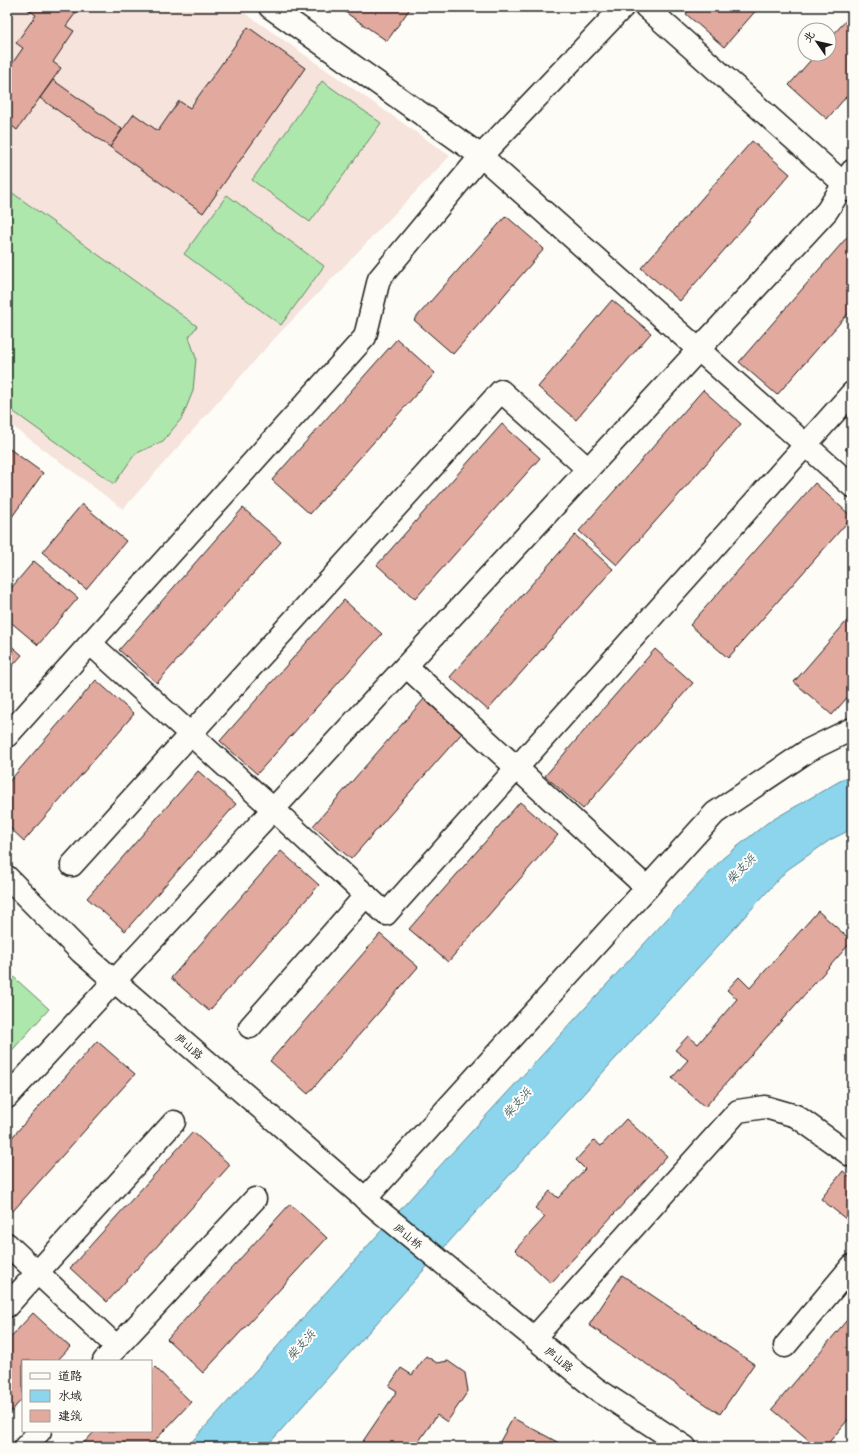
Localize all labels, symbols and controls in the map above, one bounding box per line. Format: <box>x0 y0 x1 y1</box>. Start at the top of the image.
north arrow <box>797 22 837 62</box>
text: 北 <box>798 27 818 45</box>
water label: 柴支浜 <box>721 848 760 888</box>
street label: 庐山路 <box>171 1028 207 1063</box>
water label: 柴支浜 <box>498 1082 536 1122</box>
street label: 庐山桥 <box>390 1218 426 1253</box>
water label: 柴支浜 <box>282 1324 320 1364</box>
street label: 庐山路 <box>541 1342 577 1376</box>
legend <box>22 1360 152 1432</box>
text: 道路 <box>58 1366 82 1384</box>
text: 水域 <box>58 1386 82 1404</box>
text: 建筑 <box>58 1406 82 1424</box>

